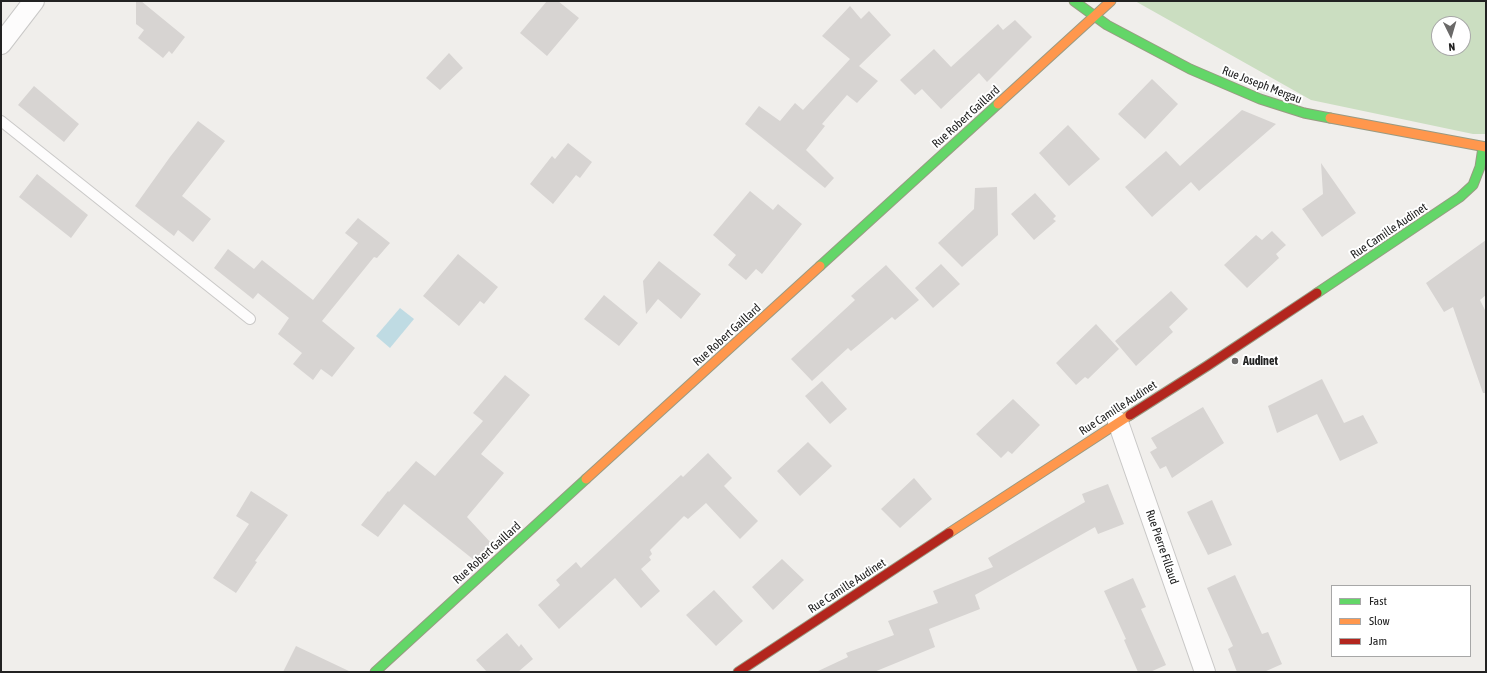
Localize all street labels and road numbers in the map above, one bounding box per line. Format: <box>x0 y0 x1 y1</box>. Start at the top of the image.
street label: Rue Joseph Mergau <box>1220 63 1304 107</box>
street label: Rue Robert Gaillard <box>929 83 1003 151</box>
street label: Rue Camille Audinet <box>1348 200 1430 262</box>
street label: Rue Robert Gaillard <box>690 301 764 369</box>
street label: Rue Camille Audinet <box>1077 378 1159 438</box>
street label: Rue Pierre Fillaud <box>1143 508 1181 586</box>
street label: Rue Robert Gaillard <box>450 519 524 587</box>
street label: Rue Camille Audinet <box>806 556 888 616</box>

